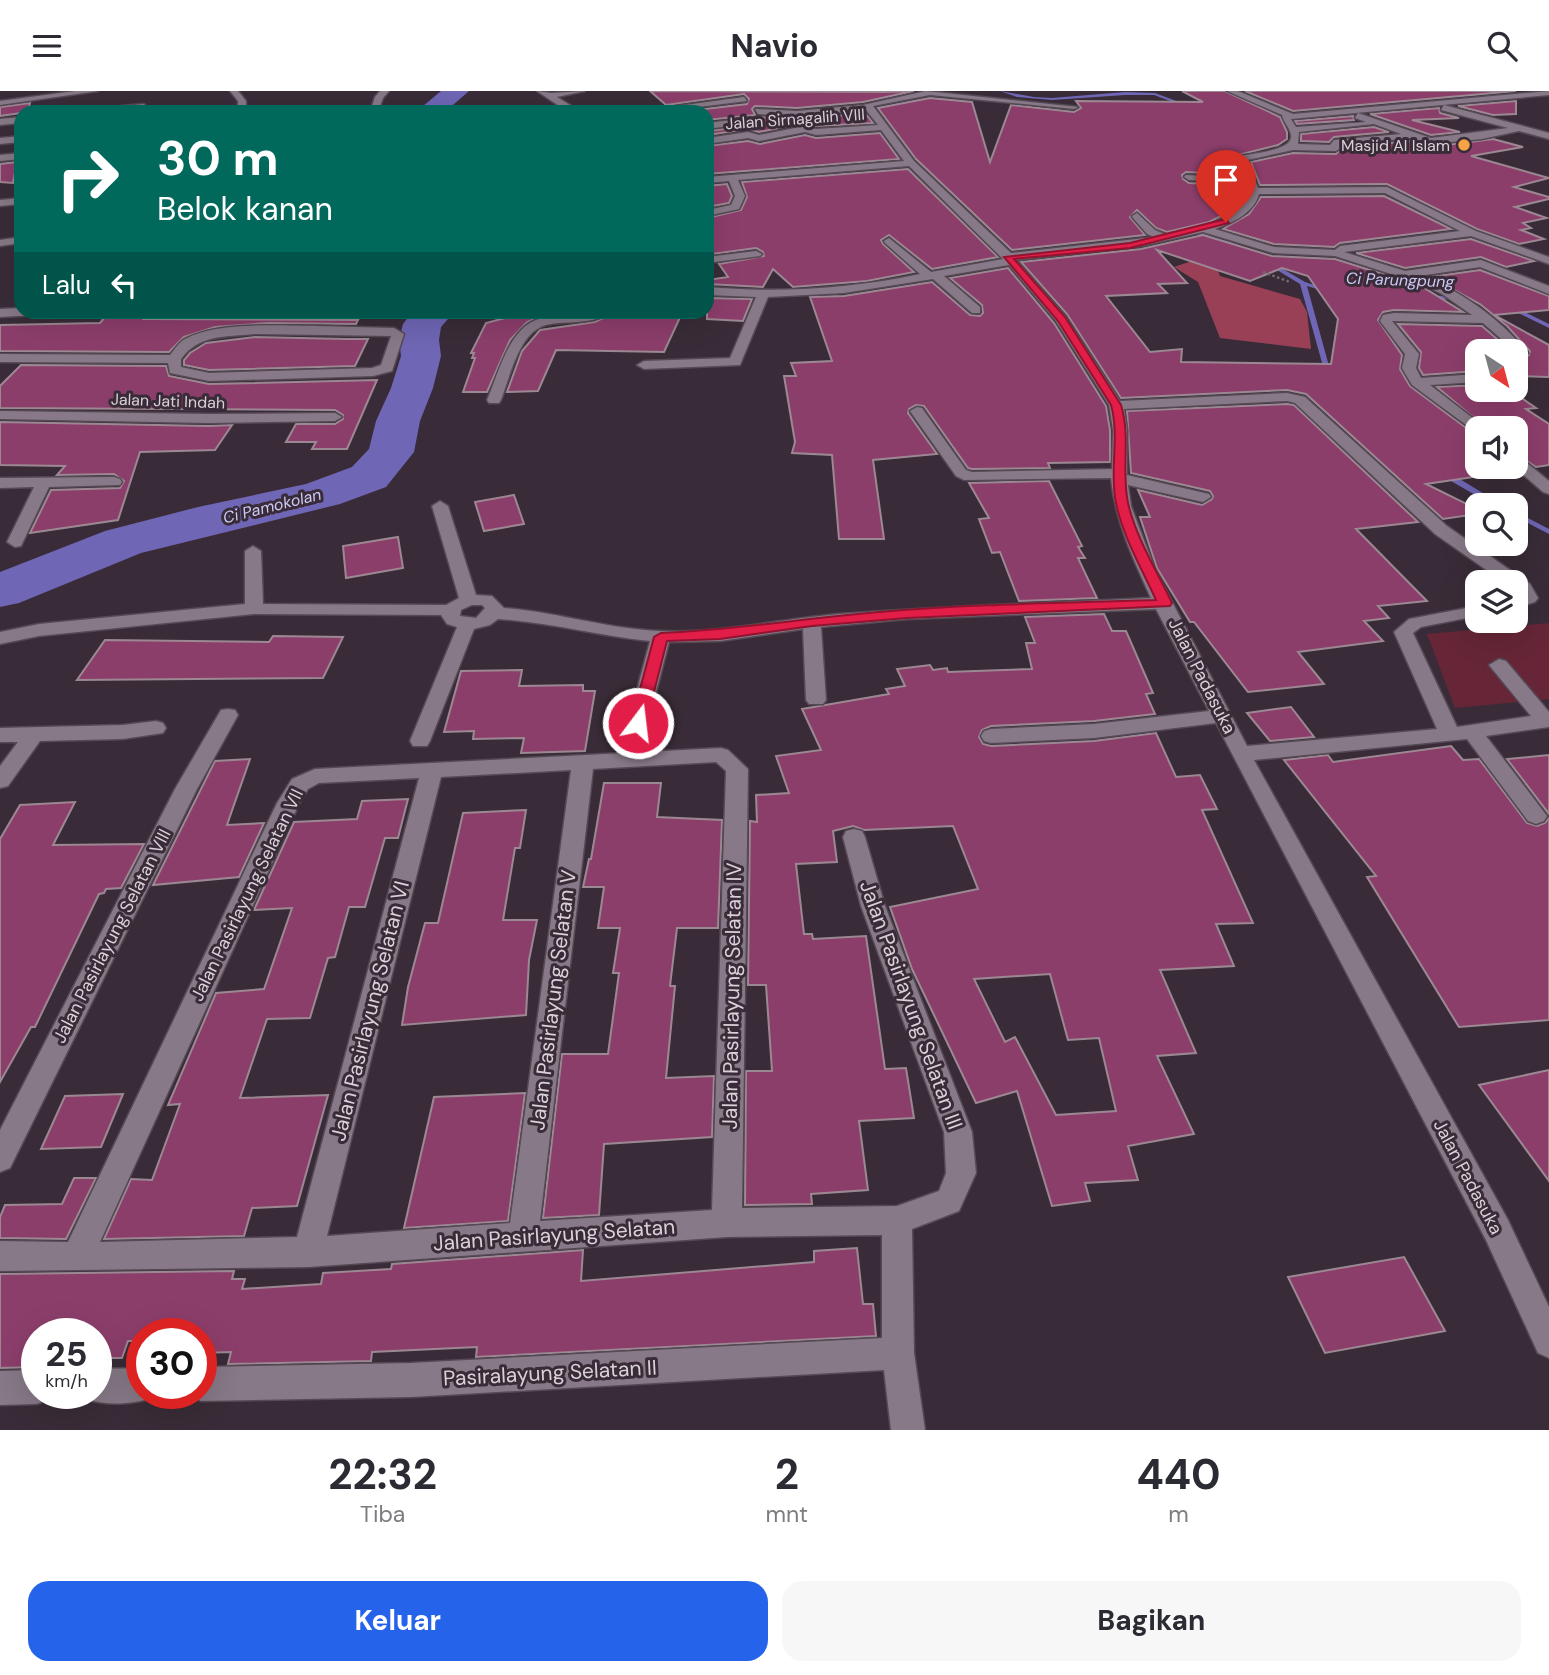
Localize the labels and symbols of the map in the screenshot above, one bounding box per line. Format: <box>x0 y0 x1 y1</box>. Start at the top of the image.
street label: Jalan Sirnagalih VIII <box>725 104 865 134</box>
place label: Masjid Al Islam <box>1341 135 1450 156</box>
marker: Masjid Al Islam <box>1456 137 1472 153</box>
pin <box>1196 150 1256 222</box>
water label: Ci Parungpung <box>1345 268 1456 292</box>
north arrow <box>1465 339 1528 403</box>
street label: Jalan Jati Indah <box>111 389 225 413</box>
water label: Ci Pamokolan <box>221 484 323 528</box>
street label: Jalan Padasuka <box>1163 614 1241 738</box>
position arrow <box>601 686 675 760</box>
street label: Jalan Pasirlayung Selatan VII <box>185 785 309 1005</box>
street label: Jalan Pasirlayung Selatan VIII <box>47 825 177 1047</box>
street label: Jalan Pasirlayung Selatan IV <box>716 862 748 1130</box>
street label: Jalan Pasirlayung Selatan V <box>523 868 583 1132</box>
street label: Jalan Pasirlayung Selatan III <box>853 877 969 1133</box>
street label: Jalan Pasirlayung Selatan VI <box>324 878 416 1144</box>
street label: Jalan Padasuka <box>1428 1115 1508 1239</box>
street label: Jalan Pasirlayung Selatan <box>432 1213 676 1257</box>
speed limit sign: 30 <box>126 1318 217 1409</box>
street label: Pasiralayung Selatan II <box>443 1353 657 1393</box>

